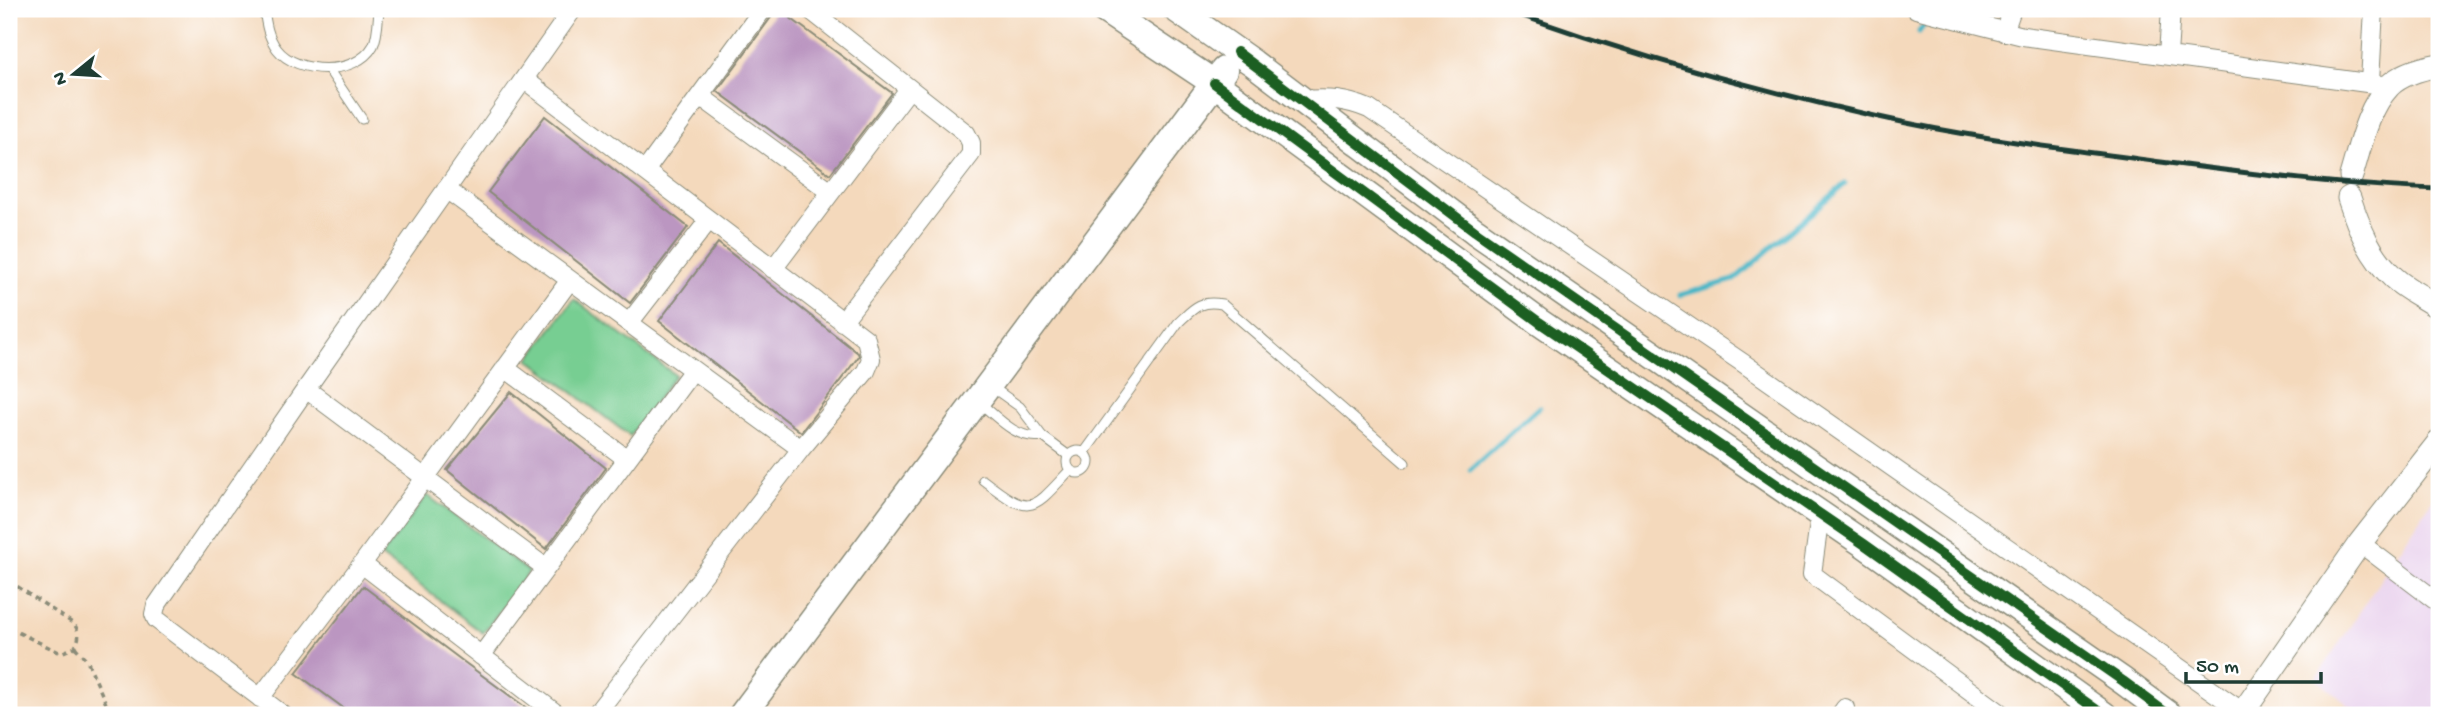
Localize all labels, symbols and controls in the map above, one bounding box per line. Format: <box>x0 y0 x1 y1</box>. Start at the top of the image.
north arrow <box>38 38 108 108</box>
text: N <box>48 69 74 88</box>
scale bar <box>2186 640 2320 684</box>
text: 50 m <box>2196 656 2239 681</box>

